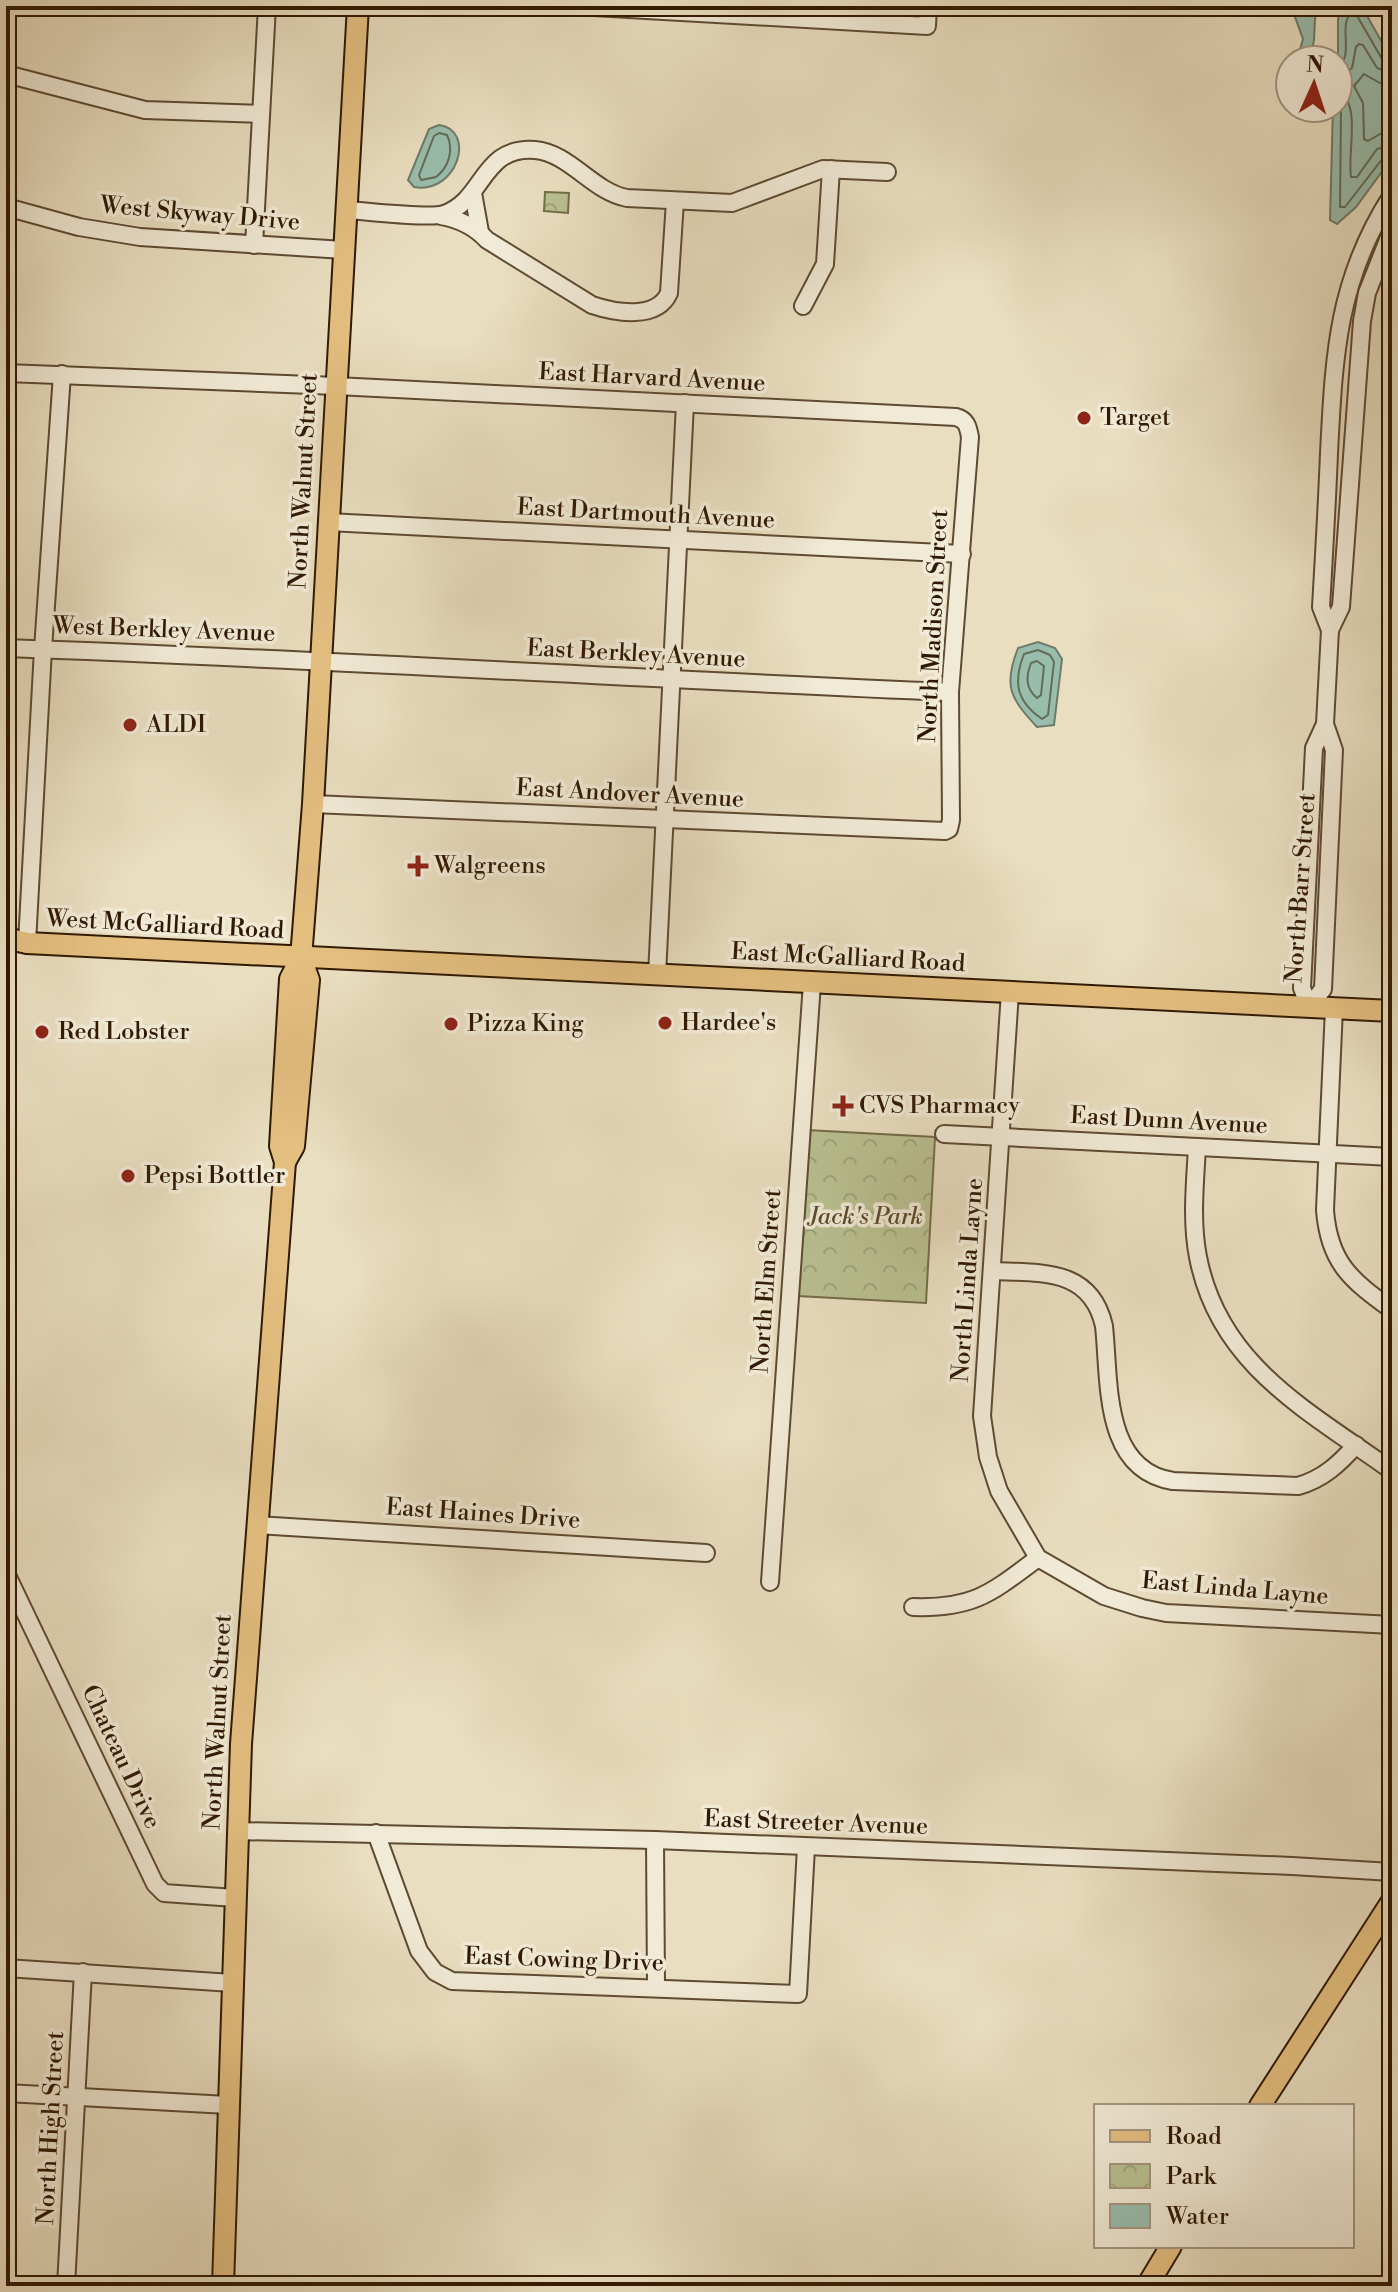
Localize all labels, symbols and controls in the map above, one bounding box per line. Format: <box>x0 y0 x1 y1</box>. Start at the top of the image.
north arrow <box>1274 44 1354 124</box>
text: N <box>1306 52 1325 79</box>
street label: West Skyway Drive <box>98 190 301 238</box>
street label: East Harvard Avenue <box>538 357 766 399</box>
street label: North Walnut Street <box>283 372 325 590</box>
place label: Target <box>1100 403 1171 433</box>
marker: Target <box>1075 409 1093 427</box>
street label: East Dartmouth Avenue <box>516 492 776 536</box>
street label: North Madison Street <box>913 508 955 743</box>
street label: West Berkley Avenue <box>51 611 276 649</box>
street label: East Berkley Avenue <box>526 633 746 675</box>
place label: ALDI <box>145 710 206 740</box>
marker: ALDI <box>121 716 139 734</box>
street label: East Andover Avenue <box>515 773 745 815</box>
street label: North Barr Street <box>1279 791 1323 984</box>
place label: Walgreens <box>433 851 546 881</box>
marker: Walgreens <box>409 857 427 875</box>
street label: West McGalliard Road <box>44 904 285 946</box>
street label: East McGalliard Road <box>730 937 966 979</box>
place label: Hardee's <box>681 1008 776 1038</box>
place label: Pizza King <box>467 1009 584 1039</box>
marker: Hardee's <box>656 1014 674 1032</box>
marker: Pizza King <box>442 1015 460 1033</box>
place label: Red Lobster <box>58 1017 190 1047</box>
marker: Red Lobster <box>33 1023 51 1041</box>
place label: CVS Pharmacy <box>859 1091 1020 1121</box>
marker: CVS Pharmacy <box>834 1097 852 1115</box>
street label: East Dunn Avenue <box>1069 1101 1269 1141</box>
place label: Pepsi Bottler <box>144 1161 285 1191</box>
marker: Pepsi Bottler <box>119 1167 137 1185</box>
street label: North Linda Layne <box>946 1177 990 1383</box>
street label: North Elm Street <box>746 1187 788 1374</box>
park label: Jack's Park <box>806 1202 923 1232</box>
street label: East Haines Drive <box>385 1492 581 1536</box>
street label: East Linda Layne <box>1140 1566 1330 1612</box>
street label: North Walnut Street <box>197 1613 239 1831</box>
street label: Chateau Drive <box>75 1680 167 1834</box>
street label: East Streeter Avenue <box>703 1804 929 1842</box>
street label: East Cowing Drive <box>464 1942 664 1978</box>
street label: North High Street <box>31 2030 71 2226</box>
legend <box>1094 2104 1354 2248</box>
text: Road <box>1166 2122 1222 2152</box>
text: Park <box>1166 2162 1217 2192</box>
text: Water <box>1165 2202 1229 2232</box>

